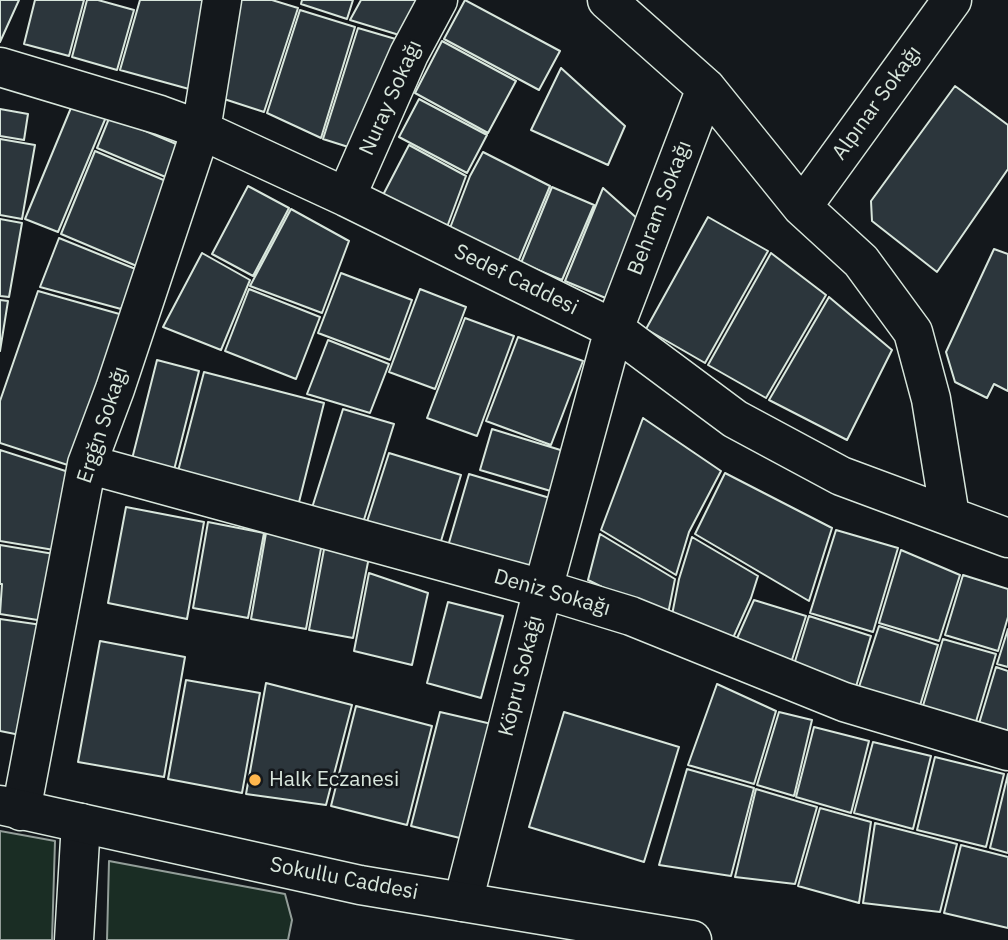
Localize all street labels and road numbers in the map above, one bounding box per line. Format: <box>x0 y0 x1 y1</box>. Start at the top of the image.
street label: Nuray Sokağı <box>354 36 428 160</box>
street label: Alpınar Sokağı <box>827 41 927 165</box>
street label: Behram Sokağı <box>623 137 697 279</box>
street label: Sedef Caddesi <box>450 239 582 321</box>
street label: Ergğn Sokağı <box>72 363 134 487</box>
street label: Deniz Sokağı <box>491 564 613 622</box>
street label: Köpru Sokağı <box>494 613 548 739</box>
street label: Sokullu Caddesi <box>268 852 420 906</box>

